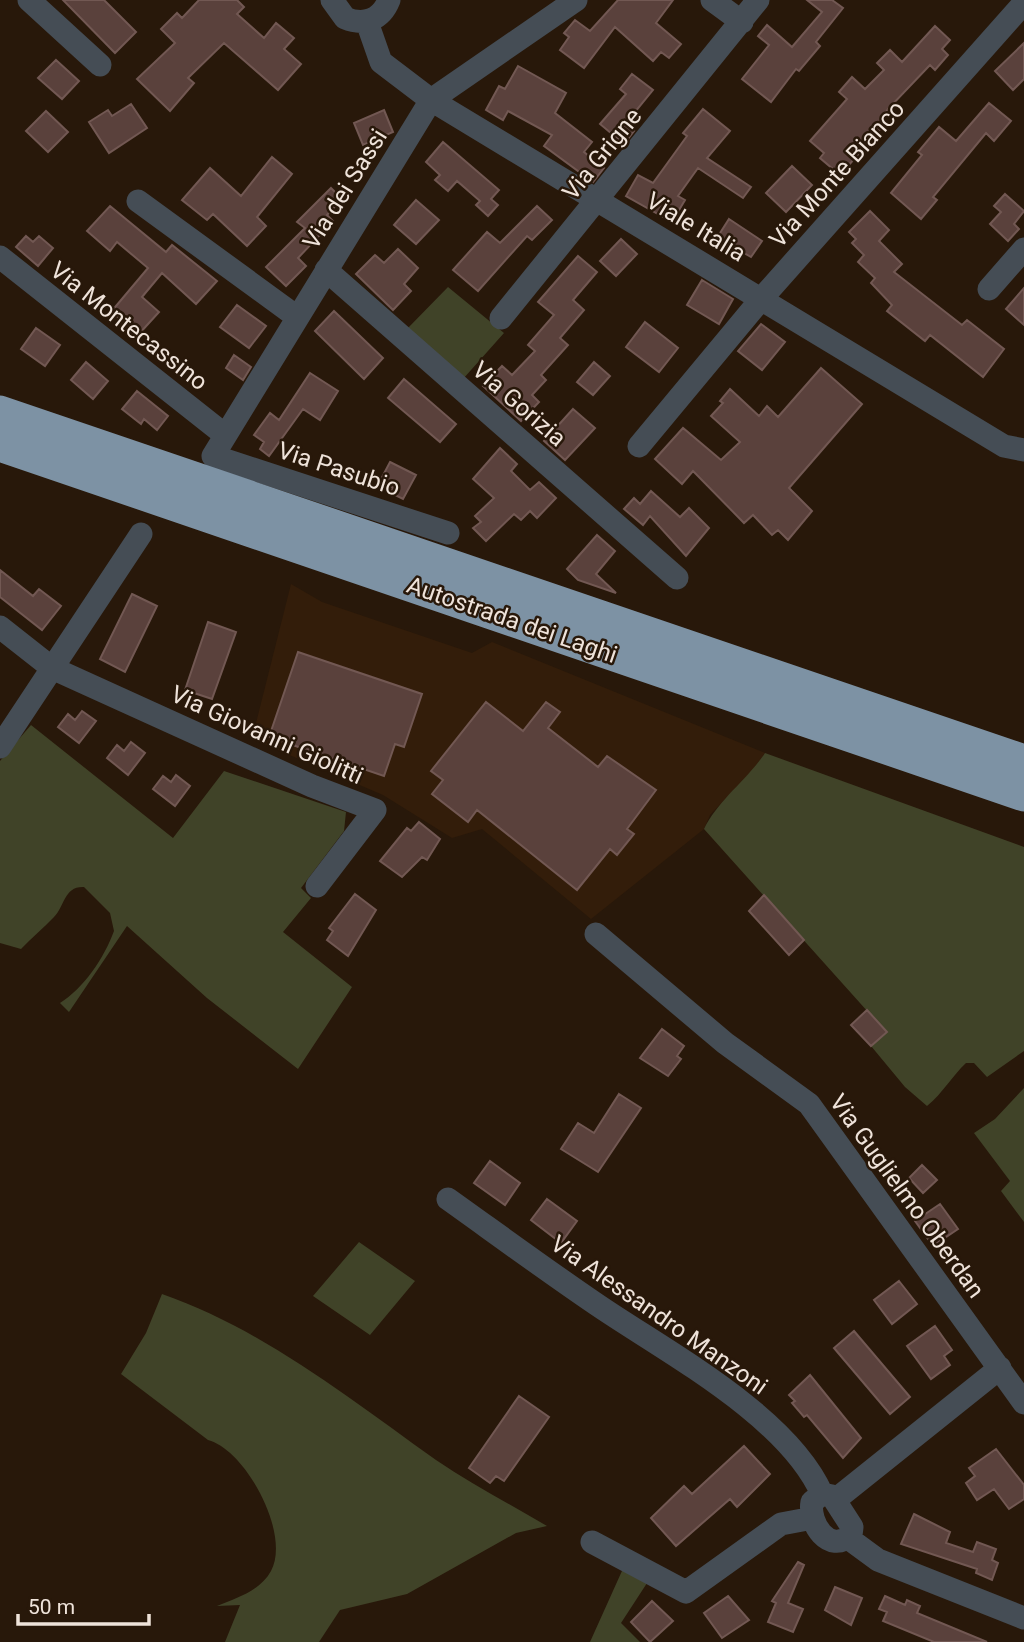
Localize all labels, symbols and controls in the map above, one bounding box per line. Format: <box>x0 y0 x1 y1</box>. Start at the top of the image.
street label: Via Monte Bianco <box>764 95 910 253</box>
street label: Via Grigne <box>557 102 647 206</box>
street label: Via dei Sassi <box>297 124 393 254</box>
street label: Viale Italia <box>641 186 751 268</box>
street label: Via Montecassino <box>45 256 213 396</box>
street label: Via Gorizia <box>466 356 572 452</box>
street label: Via Pasubio <box>274 436 404 502</box>
street label: Autostrada dei Laghi <box>403 571 621 669</box>
street label: Via Giovanni Giolitti <box>166 680 368 790</box>
street label: Via Guglielmo Oberdan <box>824 1089 990 1303</box>
street label: Via Alessandro Manzoni <box>545 1229 773 1401</box>
scale bar <box>18 1582 149 1626</box>
text: 50 m <box>28 1595 75 1619</box>

